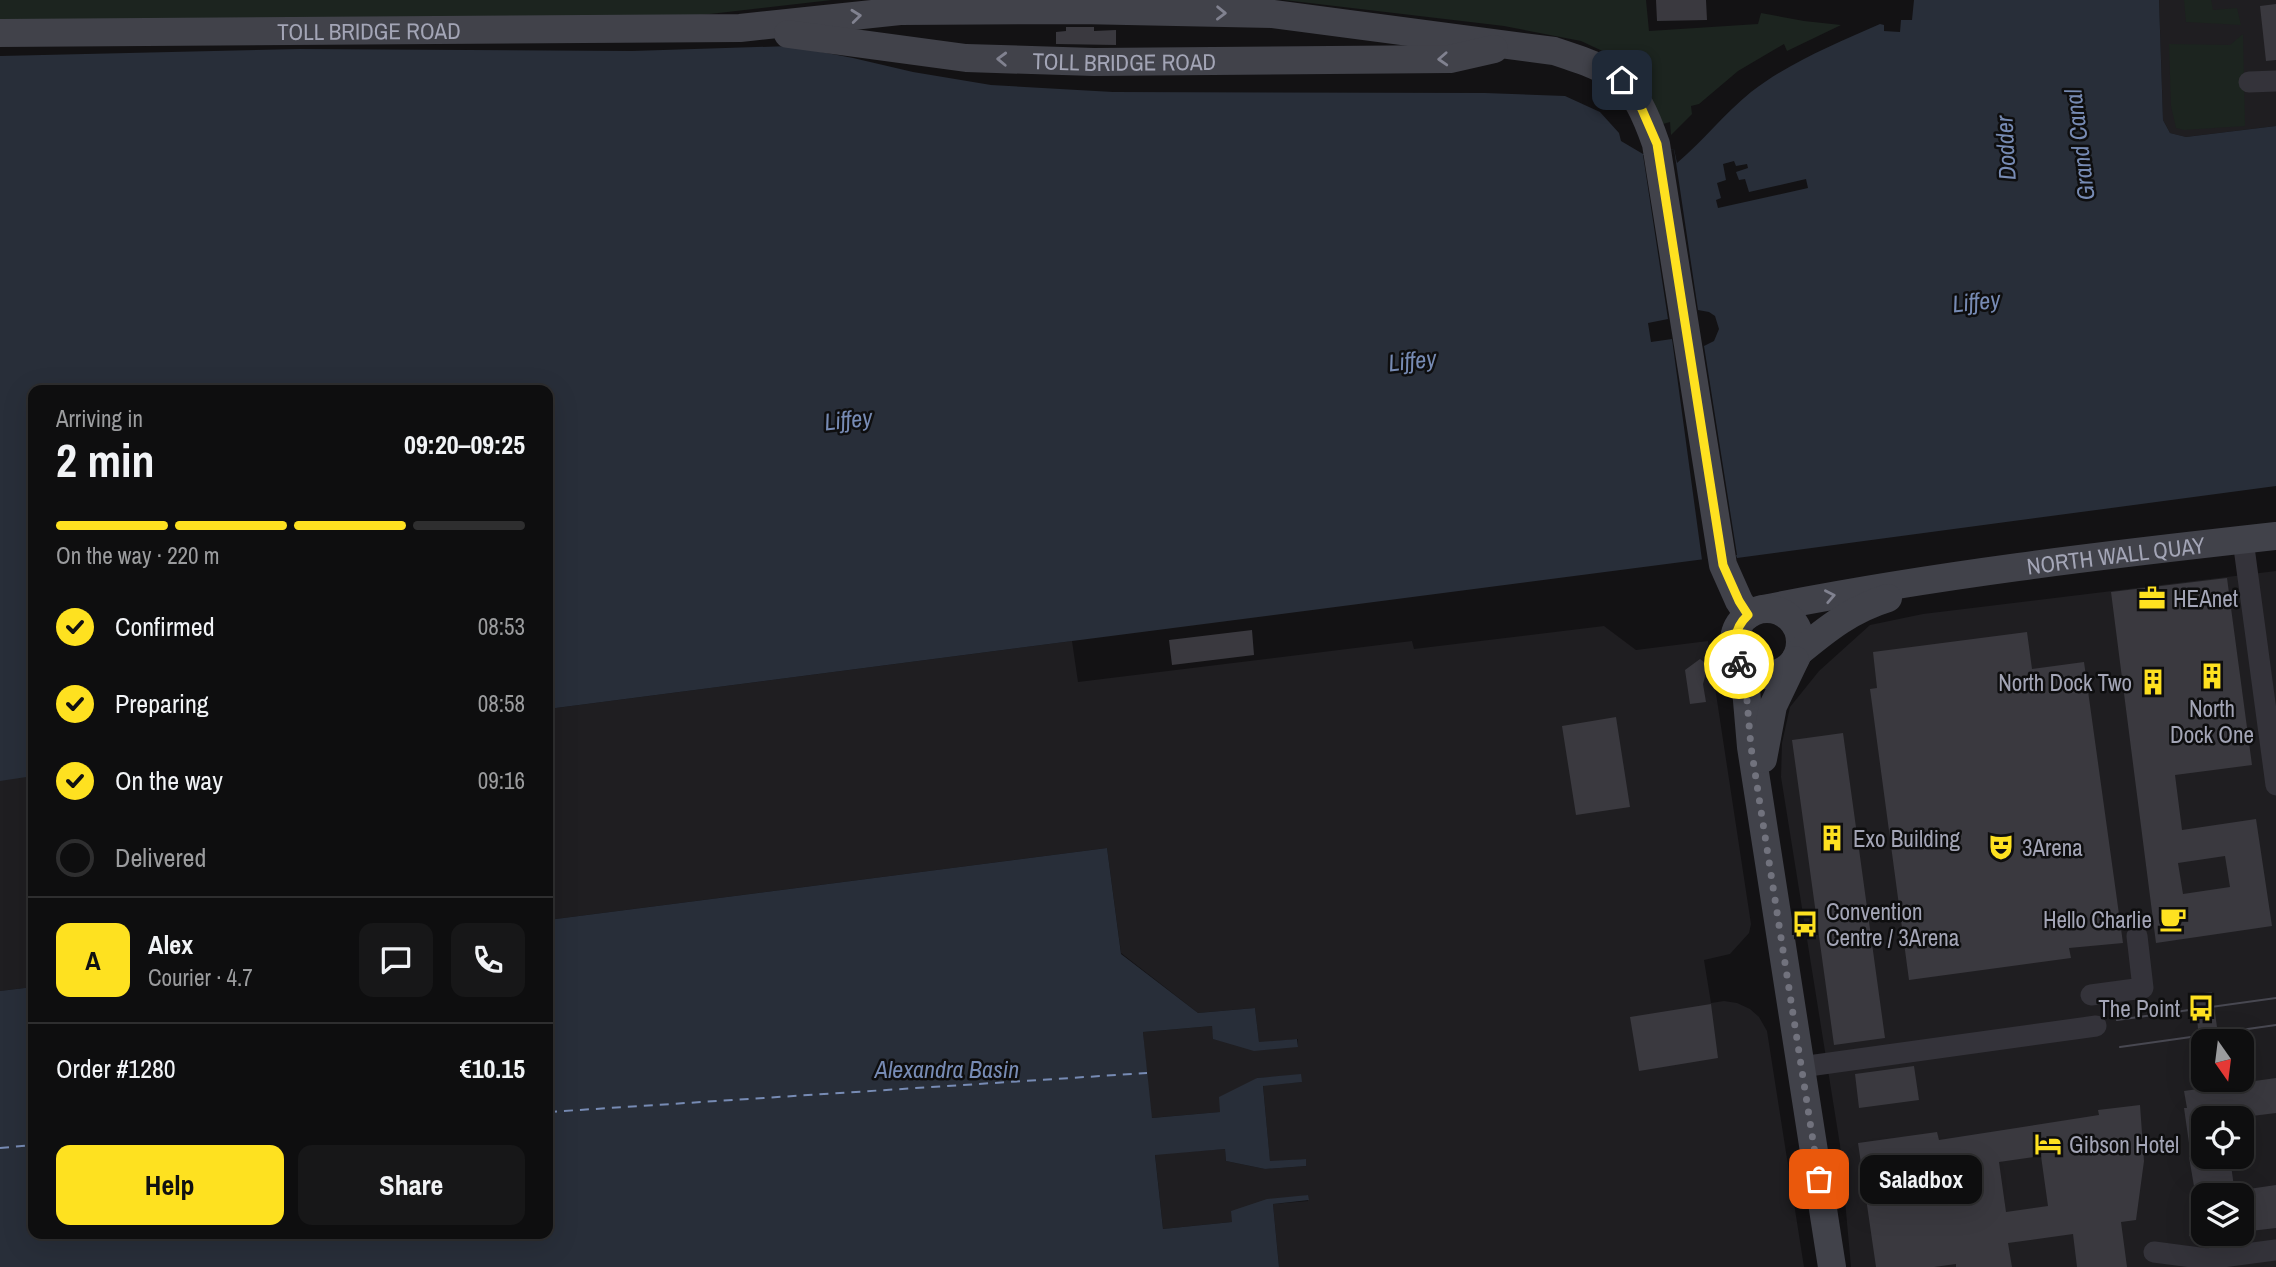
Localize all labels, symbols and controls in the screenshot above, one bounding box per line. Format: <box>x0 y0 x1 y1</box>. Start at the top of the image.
one-way arrow <box>1216 5 1227 20</box>
one-way arrow <box>851 8 862 23</box>
street label: TOLL BRIDGE ROAD <box>277 14 461 47</box>
street label: TOLL BRIDGE ROAD <box>1032 45 1216 78</box>
pin <box>1592 50 1652 110</box>
one-way arrow <box>1438 51 1449 66</box>
one-way arrow <box>996 52 1007 67</box>
icon: home <box>1603 61 1641 99</box>
water label: Grand Canal <box>2056 87 2102 202</box>
water label: Dodder <box>1987 113 2023 181</box>
water label: Liffey <box>1951 282 2003 319</box>
water label: Liffey <box>1387 341 1439 378</box>
water label: Liffey <box>823 400 875 437</box>
text: Arriving in <box>56 403 143 434</box>
text: 09:20–09:25 <box>404 427 525 462</box>
text: 2 min <box>56 429 155 491</box>
street label: NORTH WALL QUAY <box>2025 529 2207 581</box>
text: On the way · 220 m <box>56 540 220 571</box>
office icon: HEAnet <box>2137 583 2167 613</box>
place label: HEAnet <box>2173 583 2238 614</box>
one-way arrow <box>1824 589 1836 604</box>
icon: check <box>56 608 94 646</box>
text: Confirmed <box>115 609 215 644</box>
text: 08:53 <box>478 611 525 642</box>
courier <box>1704 629 1774 699</box>
icon: bike <box>1720 645 1758 683</box>
building icon: North Dock One <box>2197 661 2227 691</box>
place label: North Dock Two <box>1998 667 2132 698</box>
building icon: North Dock Two <box>2138 667 2168 697</box>
icon: check <box>56 685 94 723</box>
text: Preparing <box>115 686 209 721</box>
text: 08:58 <box>478 688 525 719</box>
place label: North Dock One <box>2170 693 2254 750</box>
icon: check <box>56 762 94 800</box>
text: On the way <box>115 763 223 798</box>
text: 09:16 <box>478 765 525 796</box>
building icon: Exo Building <box>1817 823 1847 853</box>
place label: Exo Building <box>1853 823 1960 854</box>
theatre icon: 3Arena <box>1986 832 2016 862</box>
place label: 3Arena <box>2022 832 2083 863</box>
text: Delivered <box>115 840 206 875</box>
place label: Convention Centre / 3Arena <box>1826 896 1960 953</box>
place label: Hello Charlie <box>2043 904 2152 935</box>
cafe icon: Hello Charlie <box>2158 904 2188 934</box>
bus stop icon: Convention Centre / 3Arena <box>1790 909 1820 939</box>
button: chat <box>359 923 433 997</box>
button: phone <box>451 923 525 997</box>
text: Alex <box>148 927 193 962</box>
text: A <box>85 943 101 978</box>
text: Courier · 4.7 <box>148 962 253 993</box>
place label: The Point <box>2098 993 2180 1024</box>
bus stop icon: The Point <box>2186 993 2216 1023</box>
north arrow <box>2191 1029 2254 1092</box>
map controls <box>2191 1029 2254 1246</box>
text: Order #1280 <box>56 1051 176 1086</box>
text: €10.15 <box>460 1051 525 1086</box>
water label: Alexandra Basin <box>874 1053 1019 1085</box>
button: locate <box>2191 1106 2254 1169</box>
hotel icon: Gibson Hotel <box>2033 1129 2063 1159</box>
place label: Gibson Hotel <box>2069 1129 2179 1160</box>
button: Help <box>56 1145 284 1225</box>
button: Share <box>298 1145 525 1225</box>
pin <box>1789 1149 1849 1209</box>
callout: Saladbox <box>1861 1154 1983 1204</box>
icon: bag <box>1800 1160 1838 1198</box>
text: Saladbox <box>1879 1164 1963 1195</box>
button: layers <box>2191 1183 2254 1246</box>

